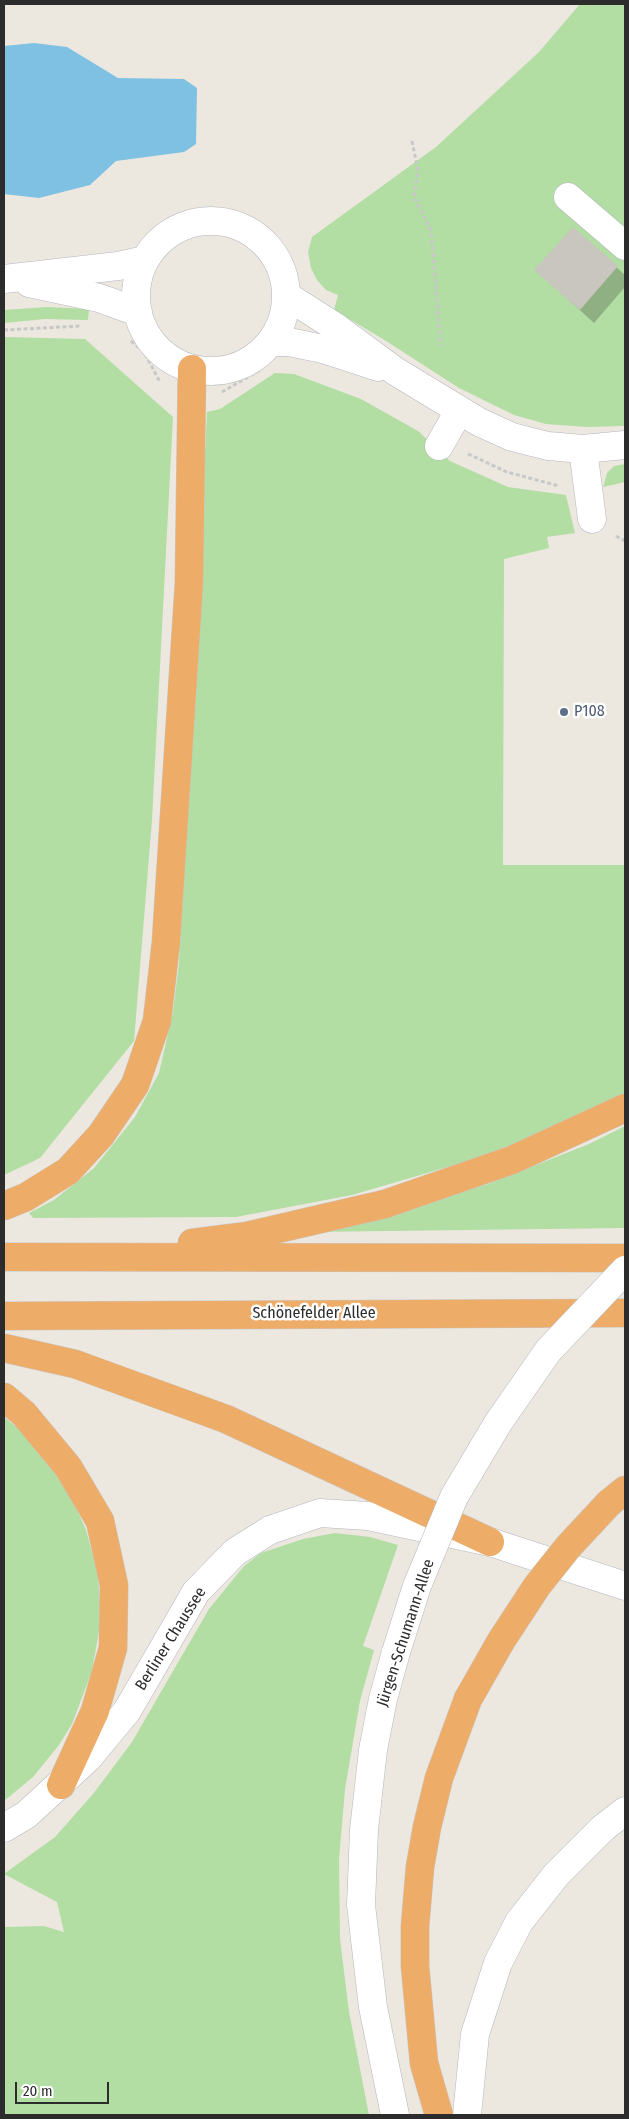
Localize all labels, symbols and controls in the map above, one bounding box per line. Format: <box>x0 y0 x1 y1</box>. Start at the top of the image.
place label: P108 <box>574 702 605 722</box>
marker: P108 <box>558 706 570 718</box>
street label: Schönefelder Allee <box>252 1304 376 1324</box>
street label: Jürgen-Schumann-Allee <box>373 1557 439 1709</box>
street label: Berliner Chaussee <box>132 1584 210 1694</box>
scale bar <box>18 2072 111 2104</box>
text: 20 m <box>23 2082 53 2100</box>

